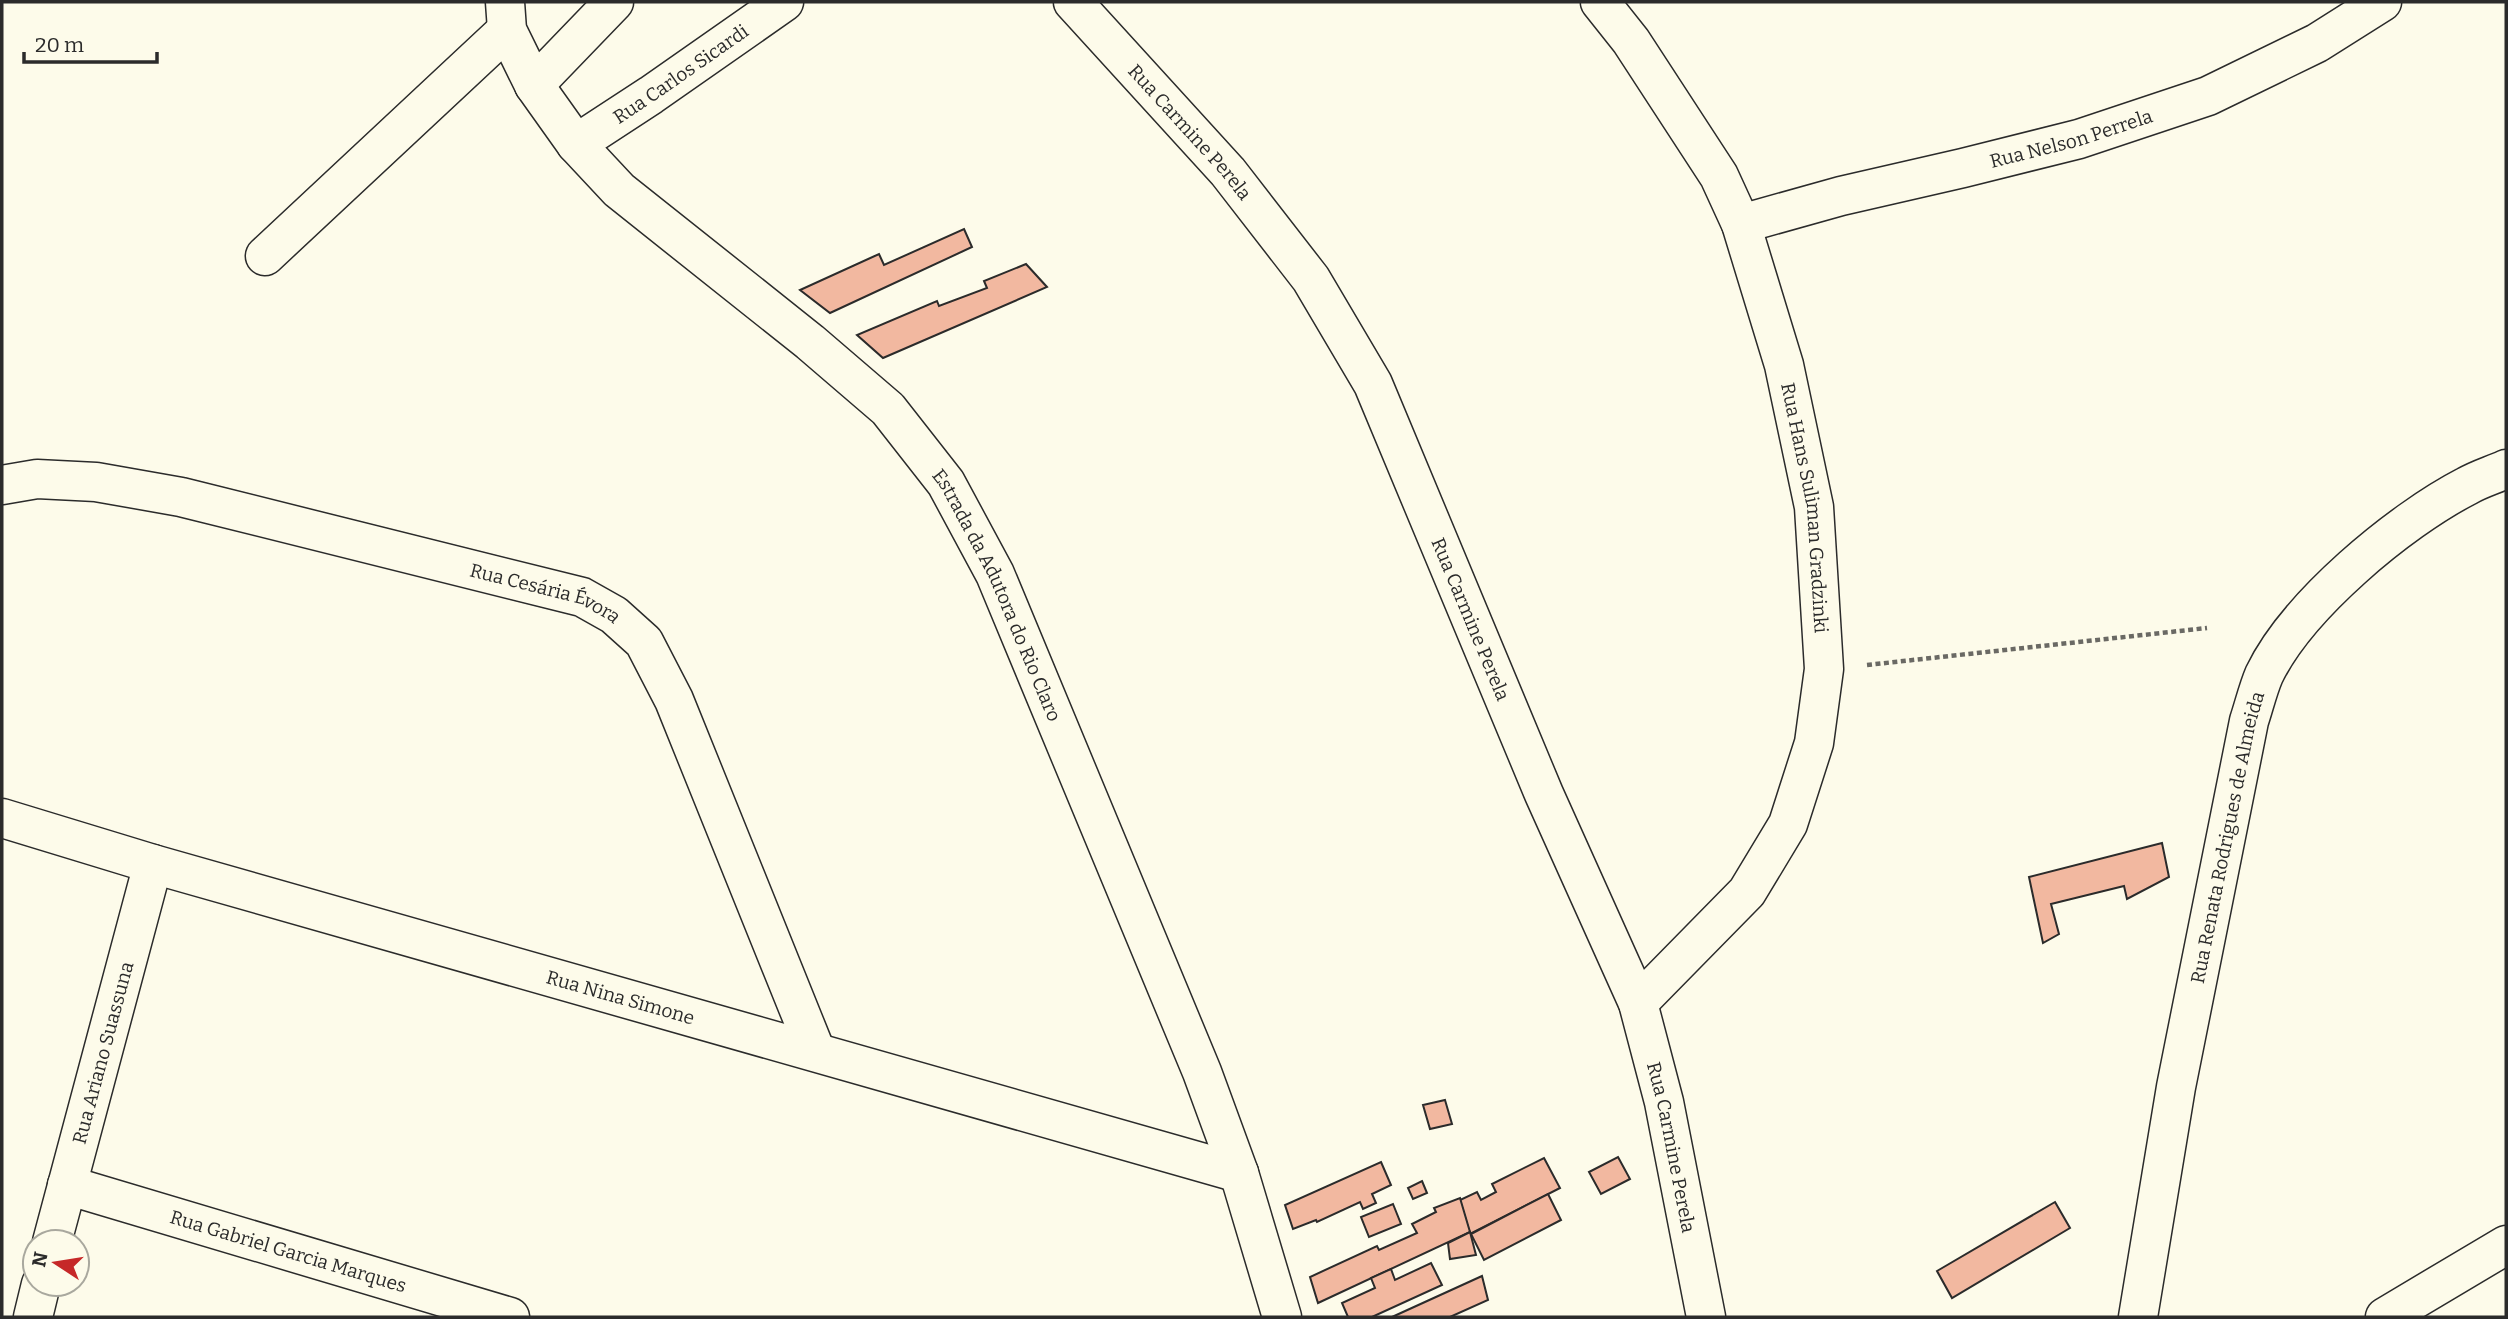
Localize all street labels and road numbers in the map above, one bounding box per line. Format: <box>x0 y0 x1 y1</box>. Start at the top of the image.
street label: Rua Carlos Sicardi <box>609 19 753 128</box>
street label: Rua Carmine Perela <box>1124 59 1257 205</box>
street label: Rua Nelson Perrela <box>1987 104 2156 172</box>
street label: Rua Hans Suliman Gradzinki <box>1777 380 1833 634</box>
street label: Estrada da Adutora do Rio Claro <box>928 464 1066 725</box>
street label: Rua Carmine Perela <box>1427 534 1515 704</box>
street label: Rua Cesária Évora <box>468 558 627 628</box>
street label: Rua Renata Rodrigues de Almeida <box>2185 688 2269 985</box>
street label: Rua Ariano Suassuna <box>67 958 138 1146</box>
street label: Rua Nina Simone <box>544 965 697 1029</box>
street label: Rua Carmine Perela <box>1642 1059 1701 1235</box>
street label: Rua Gabriel Garcia Marques <box>167 1205 409 1297</box>

